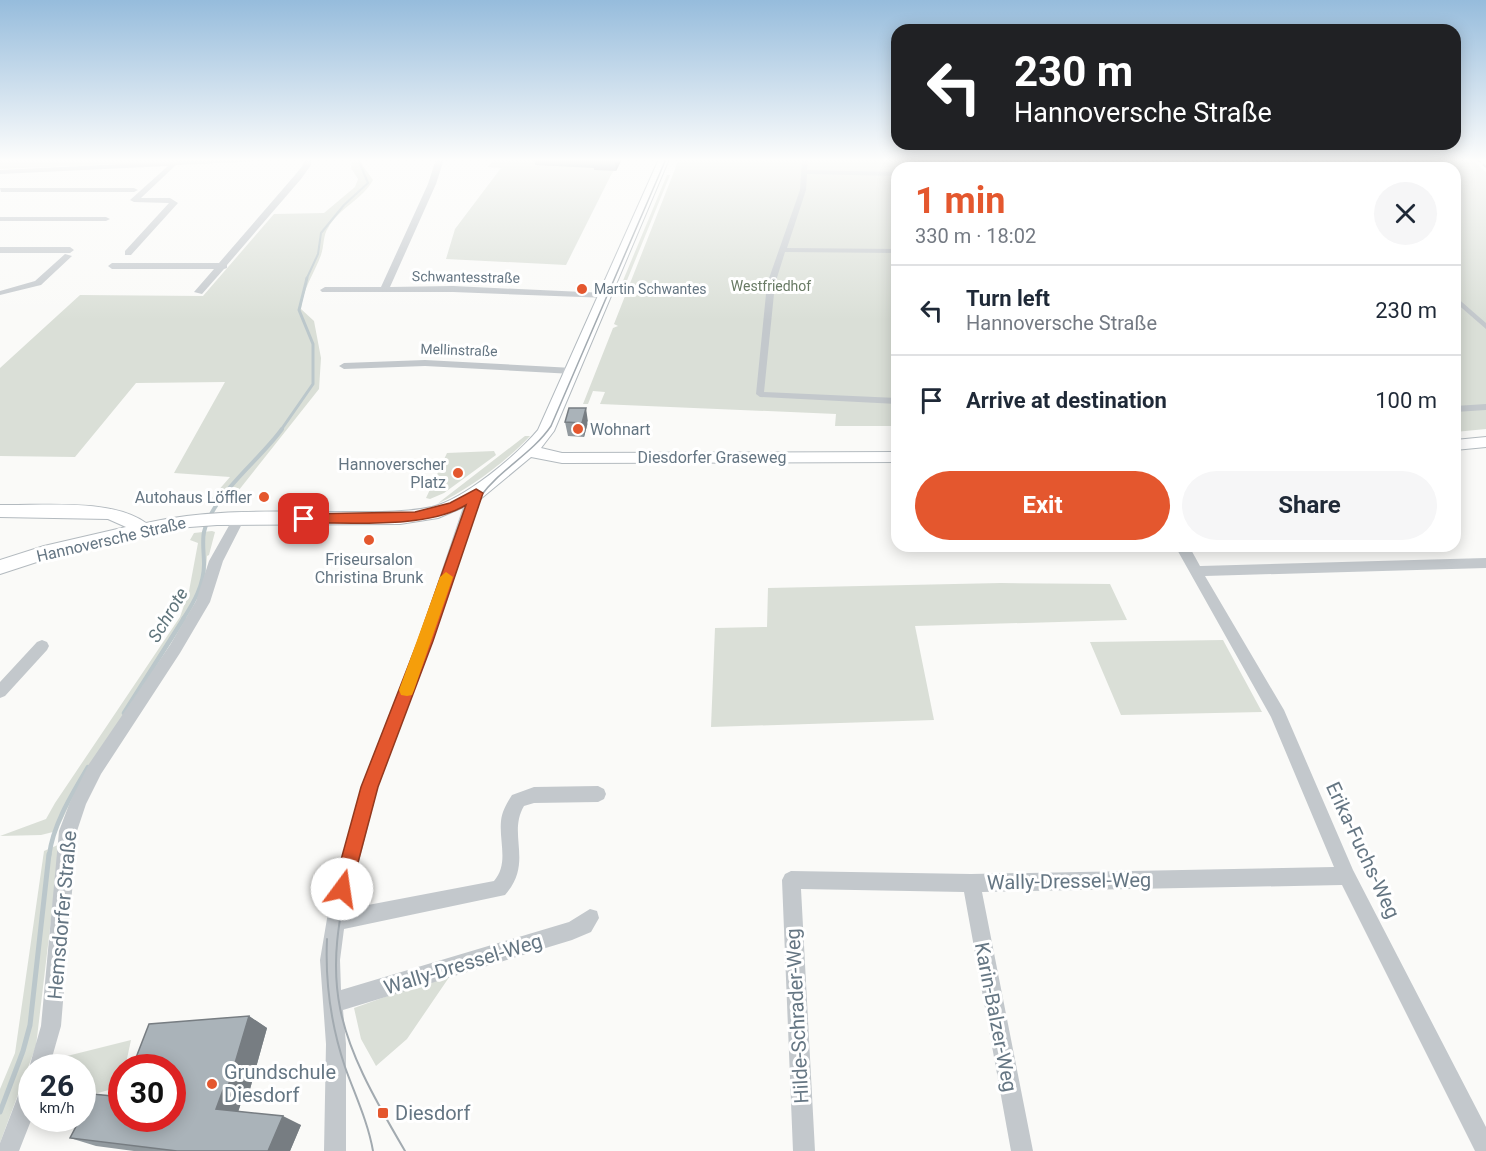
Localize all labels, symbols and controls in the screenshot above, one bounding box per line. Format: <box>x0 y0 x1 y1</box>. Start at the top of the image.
text: 230 m <box>1014 47 1133 96</box>
icon: left <box>915 48 993 126</box>
text: Hannoversche Straße <box>1014 97 1272 129</box>
text: 1 min <box>915 180 1006 222</box>
button: close <box>1374 182 1437 245</box>
text: 330 m · 18:02 <box>915 224 1036 248</box>
street label: Schwantesstraße <box>412 268 520 286</box>
park label: Westfriedhof <box>731 278 811 294</box>
place label: Martin Schwantes <box>594 281 707 297</box>
marker: Martin Schwantes <box>575 282 589 296</box>
text: Turn left <box>966 286 1050 311</box>
icon: left <box>915 294 948 327</box>
text: 230 m <box>1375 298 1437 323</box>
text: Hannoversche Straße <box>966 311 1157 335</box>
street label: Mellinstraße <box>420 341 498 359</box>
icon: arrive <box>915 384 948 417</box>
text: Arrive at destination <box>966 388 1167 413</box>
text: 100 m <box>1375 388 1437 413</box>
place label: Wohnart <box>590 420 650 439</box>
marker: Wohnart <box>571 422 585 436</box>
street label: Diesdorfer Graseweg <box>637 448 787 467</box>
place label: Hannoverscher Platz <box>338 455 447 492</box>
marker: Hannoverscher Platz <box>451 466 465 480</box>
button: Exit <box>915 471 1170 540</box>
button: Share <box>1182 471 1437 540</box>
place label: Autohaus Löffler <box>135 488 253 507</box>
marker: Autohaus Löffler <box>257 490 271 504</box>
pin <box>278 493 329 544</box>
icon: arrive <box>287 502 320 535</box>
street label: Hannoversche Straße <box>35 513 188 566</box>
marker: Friseursalon Christina Brunk <box>362 533 376 547</box>
place label: Friseursalon Christina Brunk <box>315 550 424 587</box>
water label: Schrote <box>143 584 192 646</box>
street label: Erika-Fuchs-Weg <box>1321 778 1405 922</box>
street label: Hemsdorfer Straße <box>43 829 81 1001</box>
position arrow <box>310 857 374 921</box>
street label: Wally-Dressel-Weg <box>987 868 1151 894</box>
street label: Hilde-Schrader-Weg <box>780 928 814 1104</box>
street label: Wally-Dressel-Weg <box>381 929 545 999</box>
street label: Karin-Balzer-Weg <box>970 940 1022 1094</box>
speed limit sign: 30 <box>108 1054 186 1132</box>
place label: Grundschule Diesdorf <box>224 1060 336 1107</box>
text: 26 <box>40 1068 74 1103</box>
marker: Grundschule Diesdorf <box>205 1077 219 1091</box>
text: km/h <box>39 1099 75 1117</box>
place label: Diesdorf <box>395 1101 471 1125</box>
marker: Diesdorf <box>376 1106 390 1120</box>

